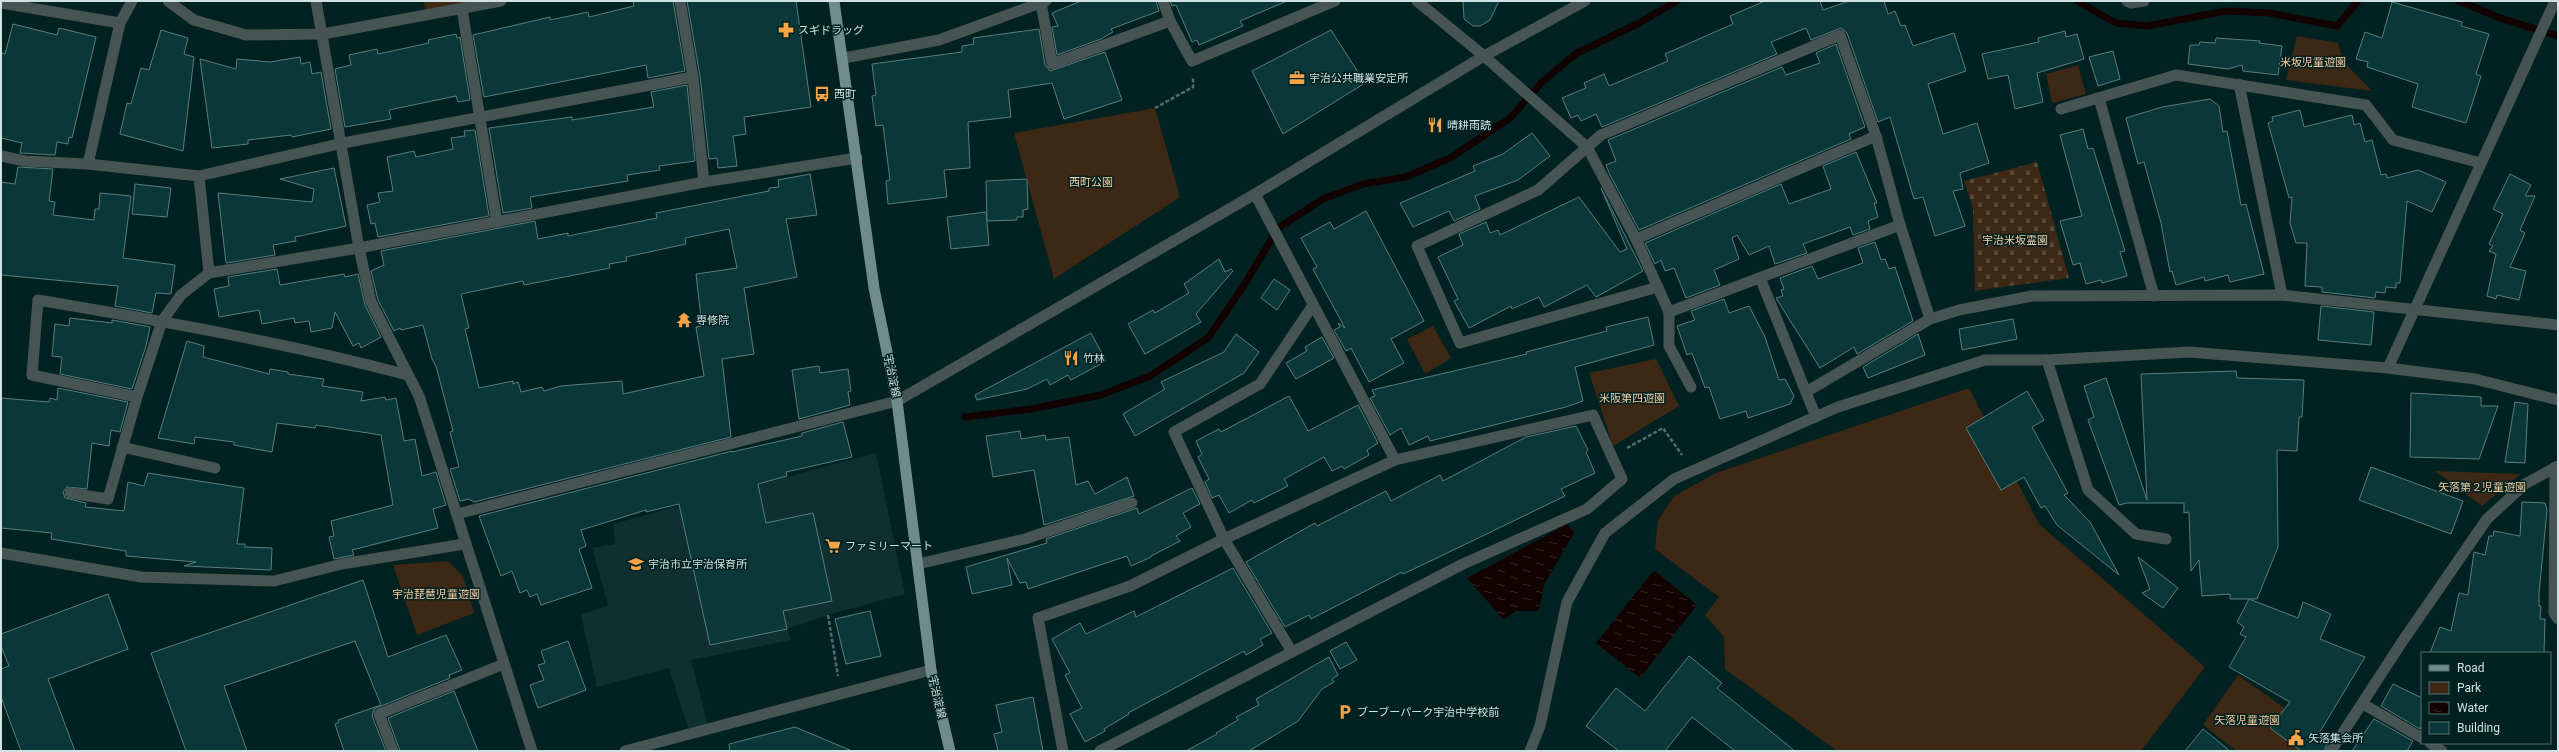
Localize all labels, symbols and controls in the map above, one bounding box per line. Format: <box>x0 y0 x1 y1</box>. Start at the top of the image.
pharmacy icon: スギドラッグ <box>777 21 795 39</box>
place label: スギドラッグ <box>798 24 864 37</box>
park label: 米坂児童遊園 <box>2280 56 2346 69</box>
office icon: 宇治公共職業安定所 <box>1288 69 1306 87</box>
place label: 宇治公共職業安定所 <box>1309 72 1409 85</box>
bus stop icon: 西町 <box>813 85 831 103</box>
place label: 西町 <box>834 88 856 101</box>
restaurant icon: 晴耕雨読 <box>1426 116 1444 134</box>
place label: 晴耕雨読 <box>1447 119 1491 132</box>
park label: 西町公園 <box>1069 176 1113 189</box>
park label: 宇治米坂霊園 <box>1982 234 2048 247</box>
temple icon: 専修院 <box>675 311 693 329</box>
place label: 専修院 <box>696 314 729 327</box>
restaurant icon: 竹林 <box>1062 349 1080 367</box>
place label: 竹林 <box>1083 352 1105 365</box>
street label: 宇治淀線 <box>881 353 903 399</box>
park label: 米阪第四遊園 <box>1599 392 1665 405</box>
park label: 矢落第２児童遊園 <box>2438 481 2526 494</box>
supermarket icon: ファミリーマート <box>824 537 842 555</box>
place label: ファミリーマート <box>845 540 933 553</box>
school or university icon: 宇治市立宇治保育所 <box>627 555 645 573</box>
place label: 宇治市立宇治保育所 <box>648 558 748 571</box>
park label: 宇治琵琶児童遊園 <box>392 588 480 601</box>
legend <box>2421 652 2551 744</box>
text: Road <box>2457 661 2485 675</box>
street label: 宇治淀線 <box>926 674 948 720</box>
text: Park <box>2457 681 2482 695</box>
text: Water <box>2457 701 2488 715</box>
parking icon: ブーブーパーク宇治中学校前 <box>1336 703 1354 721</box>
place label: ブーブーパーク宇治中学校前 <box>1357 706 1499 719</box>
park label: 矢落児童遊園 <box>2214 714 2280 727</box>
text: Building <box>2457 721 2500 735</box>
public building icon: 矢落集会所 <box>2287 729 2305 747</box>
place label: 矢落集会所 <box>2308 732 2364 745</box>

